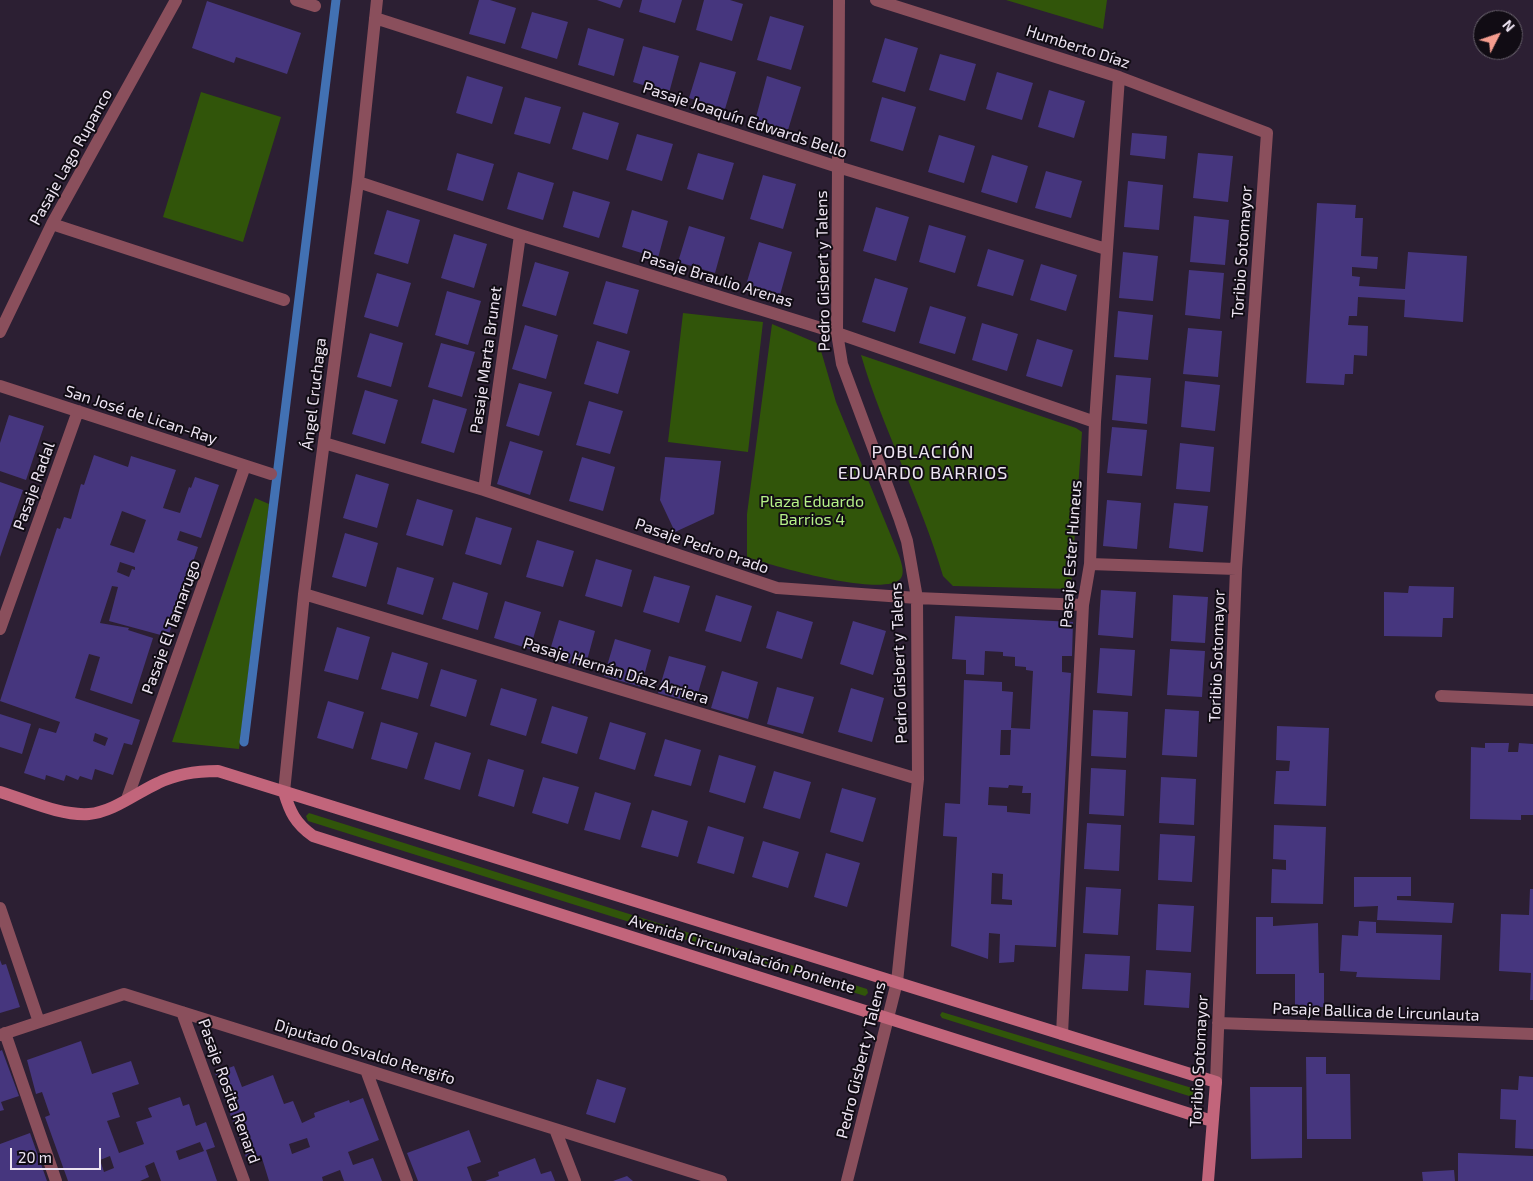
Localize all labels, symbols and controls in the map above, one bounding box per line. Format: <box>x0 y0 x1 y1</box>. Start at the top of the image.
north arrow <box>1473 10 1523 60</box>
text: N <box>1499 16 1519 35</box>
street label: Humberto Díaz <box>1024 21 1132 73</box>
street label: Pasaje Joaquín Edwards Bello <box>640 78 850 162</box>
street label: Pasaje Lago Rupanco <box>26 85 116 229</box>
street label: Toribio Sotomayor <box>1228 185 1256 319</box>
street label: Pedro Gisbert y Talens <box>812 190 834 352</box>
street label: Pasaje Braulio Arenas <box>639 247 795 311</box>
street label: Pasaje Marta Brunet <box>466 285 506 435</box>
street label: Ángel Cruchaga <box>298 337 330 451</box>
street label: San José de Lican-Ray <box>62 381 220 449</box>
street label: Pasaje Radal <box>9 439 59 533</box>
district label: POBLACIÓN EDUARDO BARRIOS <box>836 441 1010 484</box>
street label: Pasaje Ester Huneus <box>1056 480 1086 628</box>
park label: Plaza Eduardo Barrios 4 <box>760 492 864 530</box>
street label: Pasaje Pedro Prado <box>633 514 771 578</box>
street label: Pasaje El Tamarugo <box>138 557 204 697</box>
street label: Pedro Gisbert y Talens <box>887 582 911 744</box>
street label: Toribio Sotomayor <box>1205 589 1229 723</box>
street label: Pasaje Hernán Díaz Arriera <box>521 634 711 708</box>
street label: Avenida Circunvalación Poniente <box>627 910 857 998</box>
street label: Pedro Gisbert y Talens <box>832 979 890 1141</box>
street label: Toribio Sotomayor <box>1186 994 1212 1128</box>
street label: Pasaje Ballica de Lircunlauta <box>1272 999 1480 1025</box>
street label: Diputado Osvaldo Rengifo <box>272 1015 458 1089</box>
street label: Pasaje Rosita Renard <box>194 1016 264 1166</box>
scale bar <box>12 1138 104 1170</box>
text: 20 m <box>18 1148 52 1166</box>

